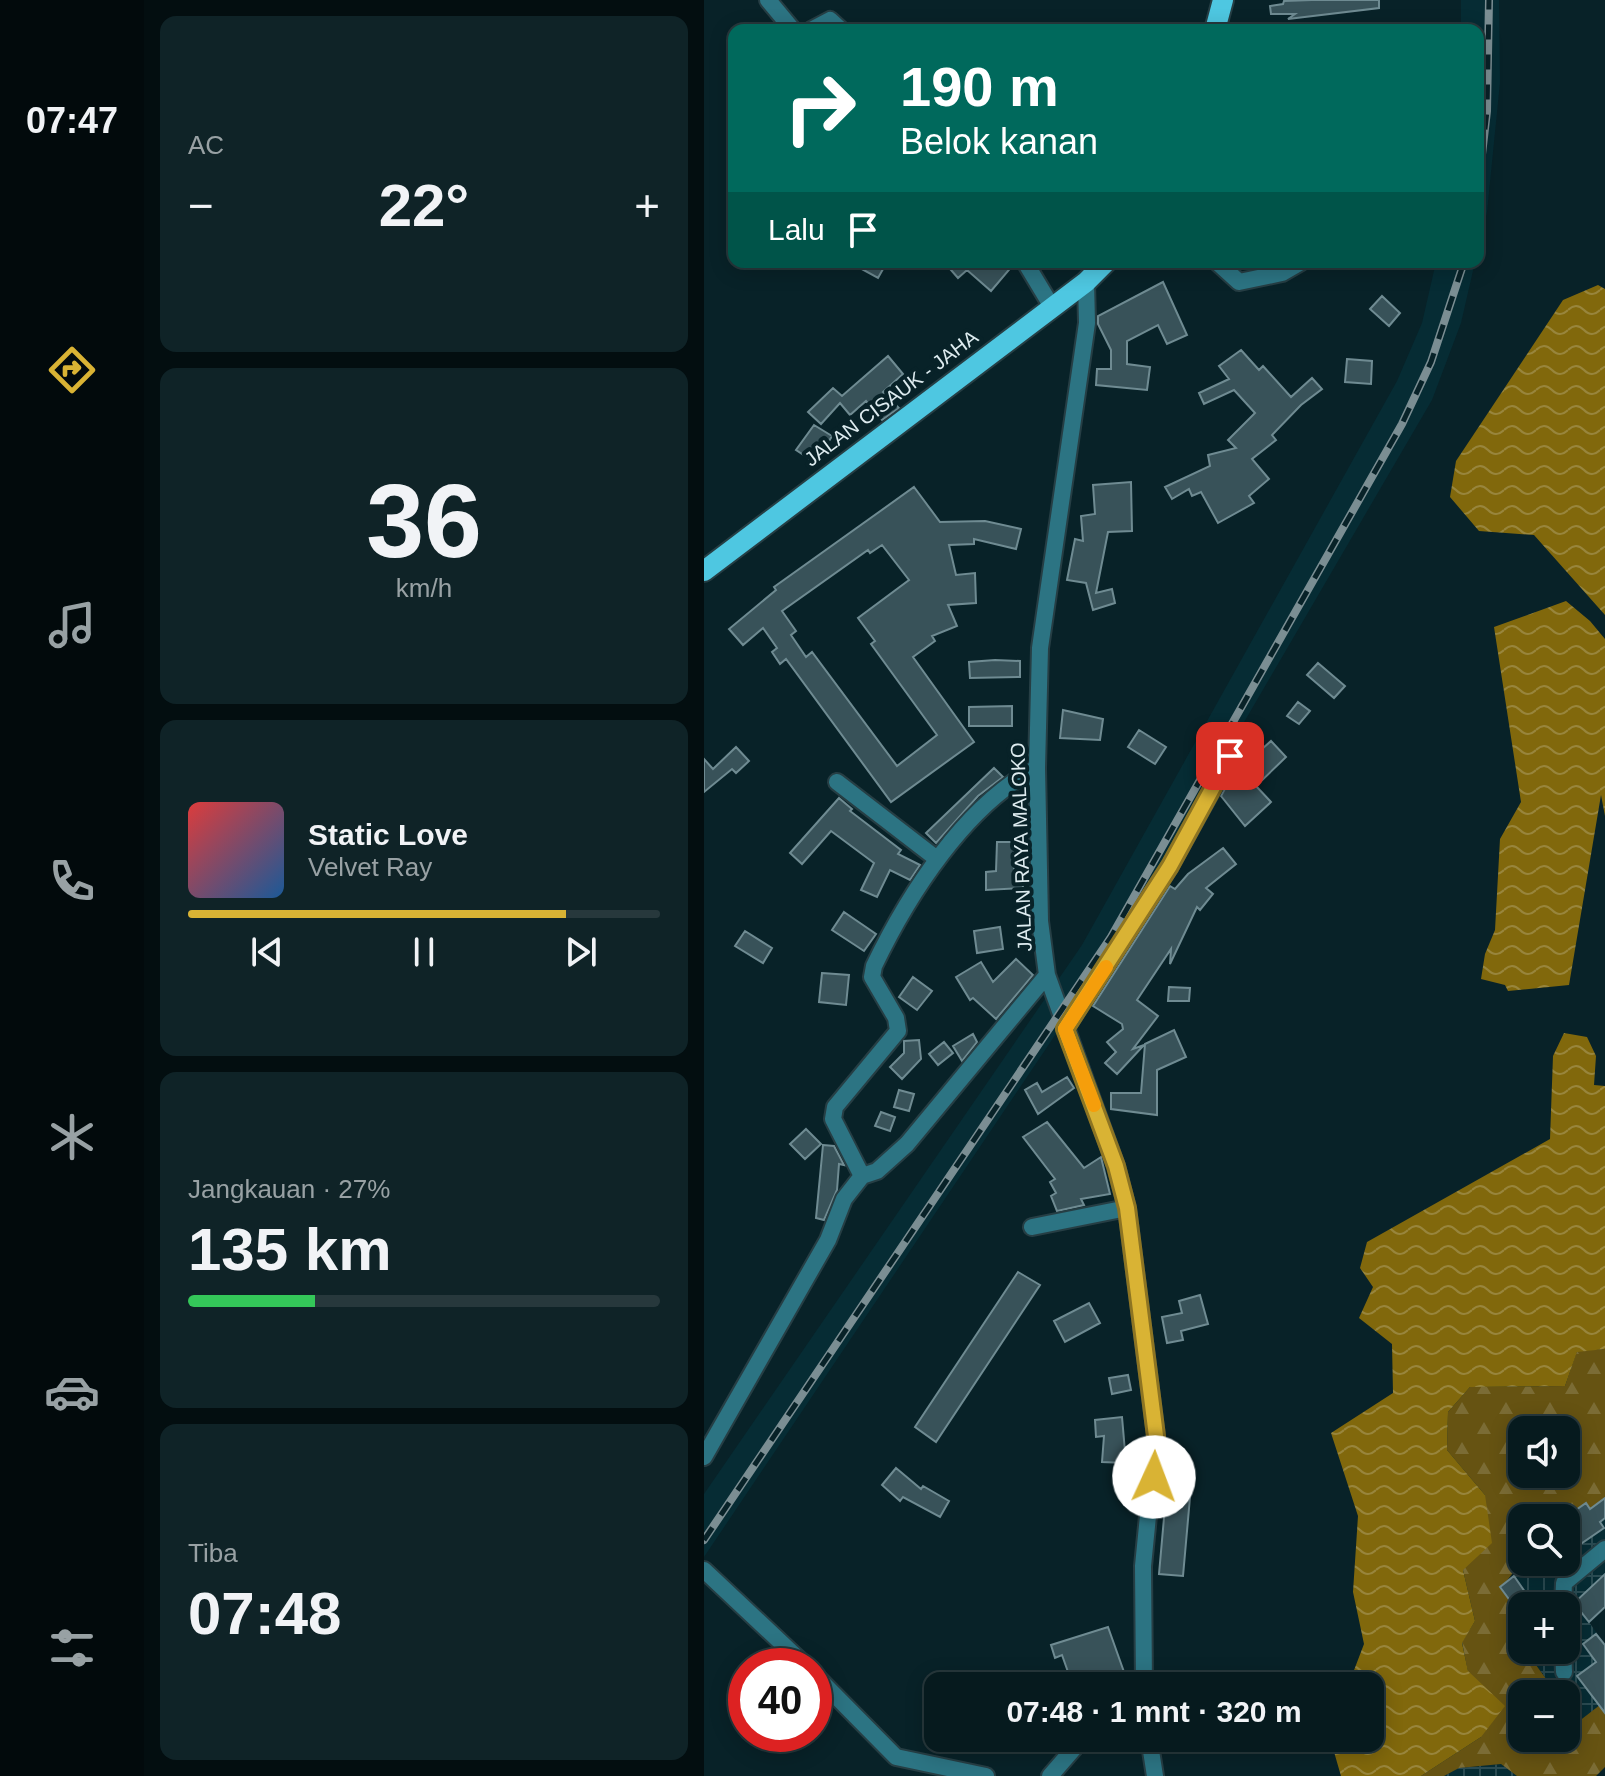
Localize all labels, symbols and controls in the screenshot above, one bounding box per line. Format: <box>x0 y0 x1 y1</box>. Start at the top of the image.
text: 190 m <box>900 55 1059 118</box>
icon: right <box>768 56 872 160</box>
text: 07:47 <box>26 100 118 141</box>
text: Belok kanan <box>900 121 1098 162</box>
text: AC <box>188 130 224 160</box>
text: 22° <box>379 172 469 239</box>
text: − <box>188 181 214 230</box>
text: + <box>634 181 660 230</box>
icon: arrive <box>841 208 885 252</box>
text: Lalu <box>768 213 825 246</box>
street label: JALAN CISAUK - JAHA <box>800 325 982 470</box>
icon: directions <box>44 342 100 398</box>
text: 36 <box>366 463 482 579</box>
text: km/h <box>396 573 452 603</box>
icon: music <box>44 597 100 653</box>
pin <box>1196 722 1264 790</box>
icon: arrive <box>1208 734 1252 778</box>
street label: JALAN RAYA MALOKO <box>1006 742 1036 952</box>
text: Static Love <box>308 818 468 851</box>
text: Velvet Ray <box>308 852 432 882</box>
icon: phone <box>44 853 100 909</box>
icon: previous <box>245 930 289 974</box>
icon: pause <box>402 930 446 974</box>
icon: next <box>559 930 603 974</box>
icon: climate <box>44 1109 100 1165</box>
text: Jangkauan · 27% <box>188 1174 390 1204</box>
text: 135 km <box>188 1216 392 1283</box>
icon: car <box>44 1364 100 1420</box>
map controls <box>1508 1416 1580 1752</box>
button: sound <box>1508 1416 1580 1488</box>
position arrow <box>1112 1435 1196 1519</box>
button: search <box>1508 1504 1580 1576</box>
text: Tiba <box>188 1538 238 1568</box>
text: 07:48 <box>188 1580 341 1647</box>
button: + <box>1508 1592 1580 1664</box>
icon: filters <box>44 1620 100 1676</box>
speed limit sign: 40 <box>728 1648 832 1752</box>
button: − <box>1508 1680 1580 1752</box>
text: 07:48 · 1 mnt · 320 m <box>1006 1695 1302 1728</box>

